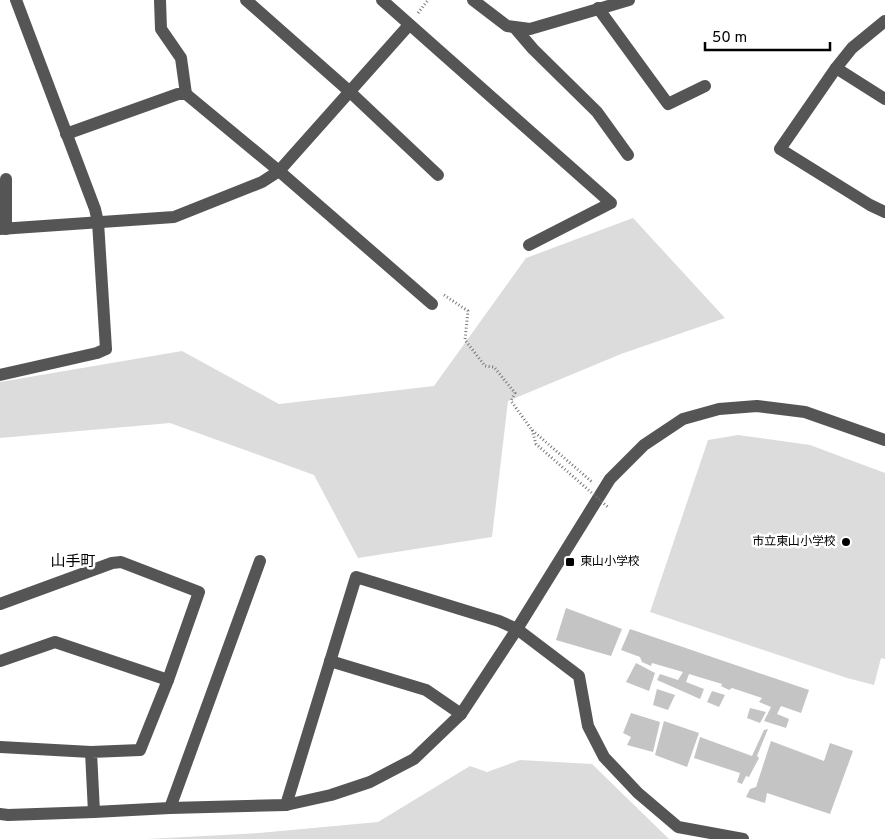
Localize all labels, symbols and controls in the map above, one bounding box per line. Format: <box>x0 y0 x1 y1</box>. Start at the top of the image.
scale bar <box>705 20 830 52</box>
text: 50 m <box>712 29 747 48</box>
place label: 市立東山小学校 <box>752 534 836 550</box>
marker: 市立東山小学校 <box>840 536 852 548</box>
district label: 山手町 <box>50 553 96 572</box>
place label: 東山小学校 <box>580 554 640 570</box>
marker: 東山小学校 <box>564 556 576 568</box>

